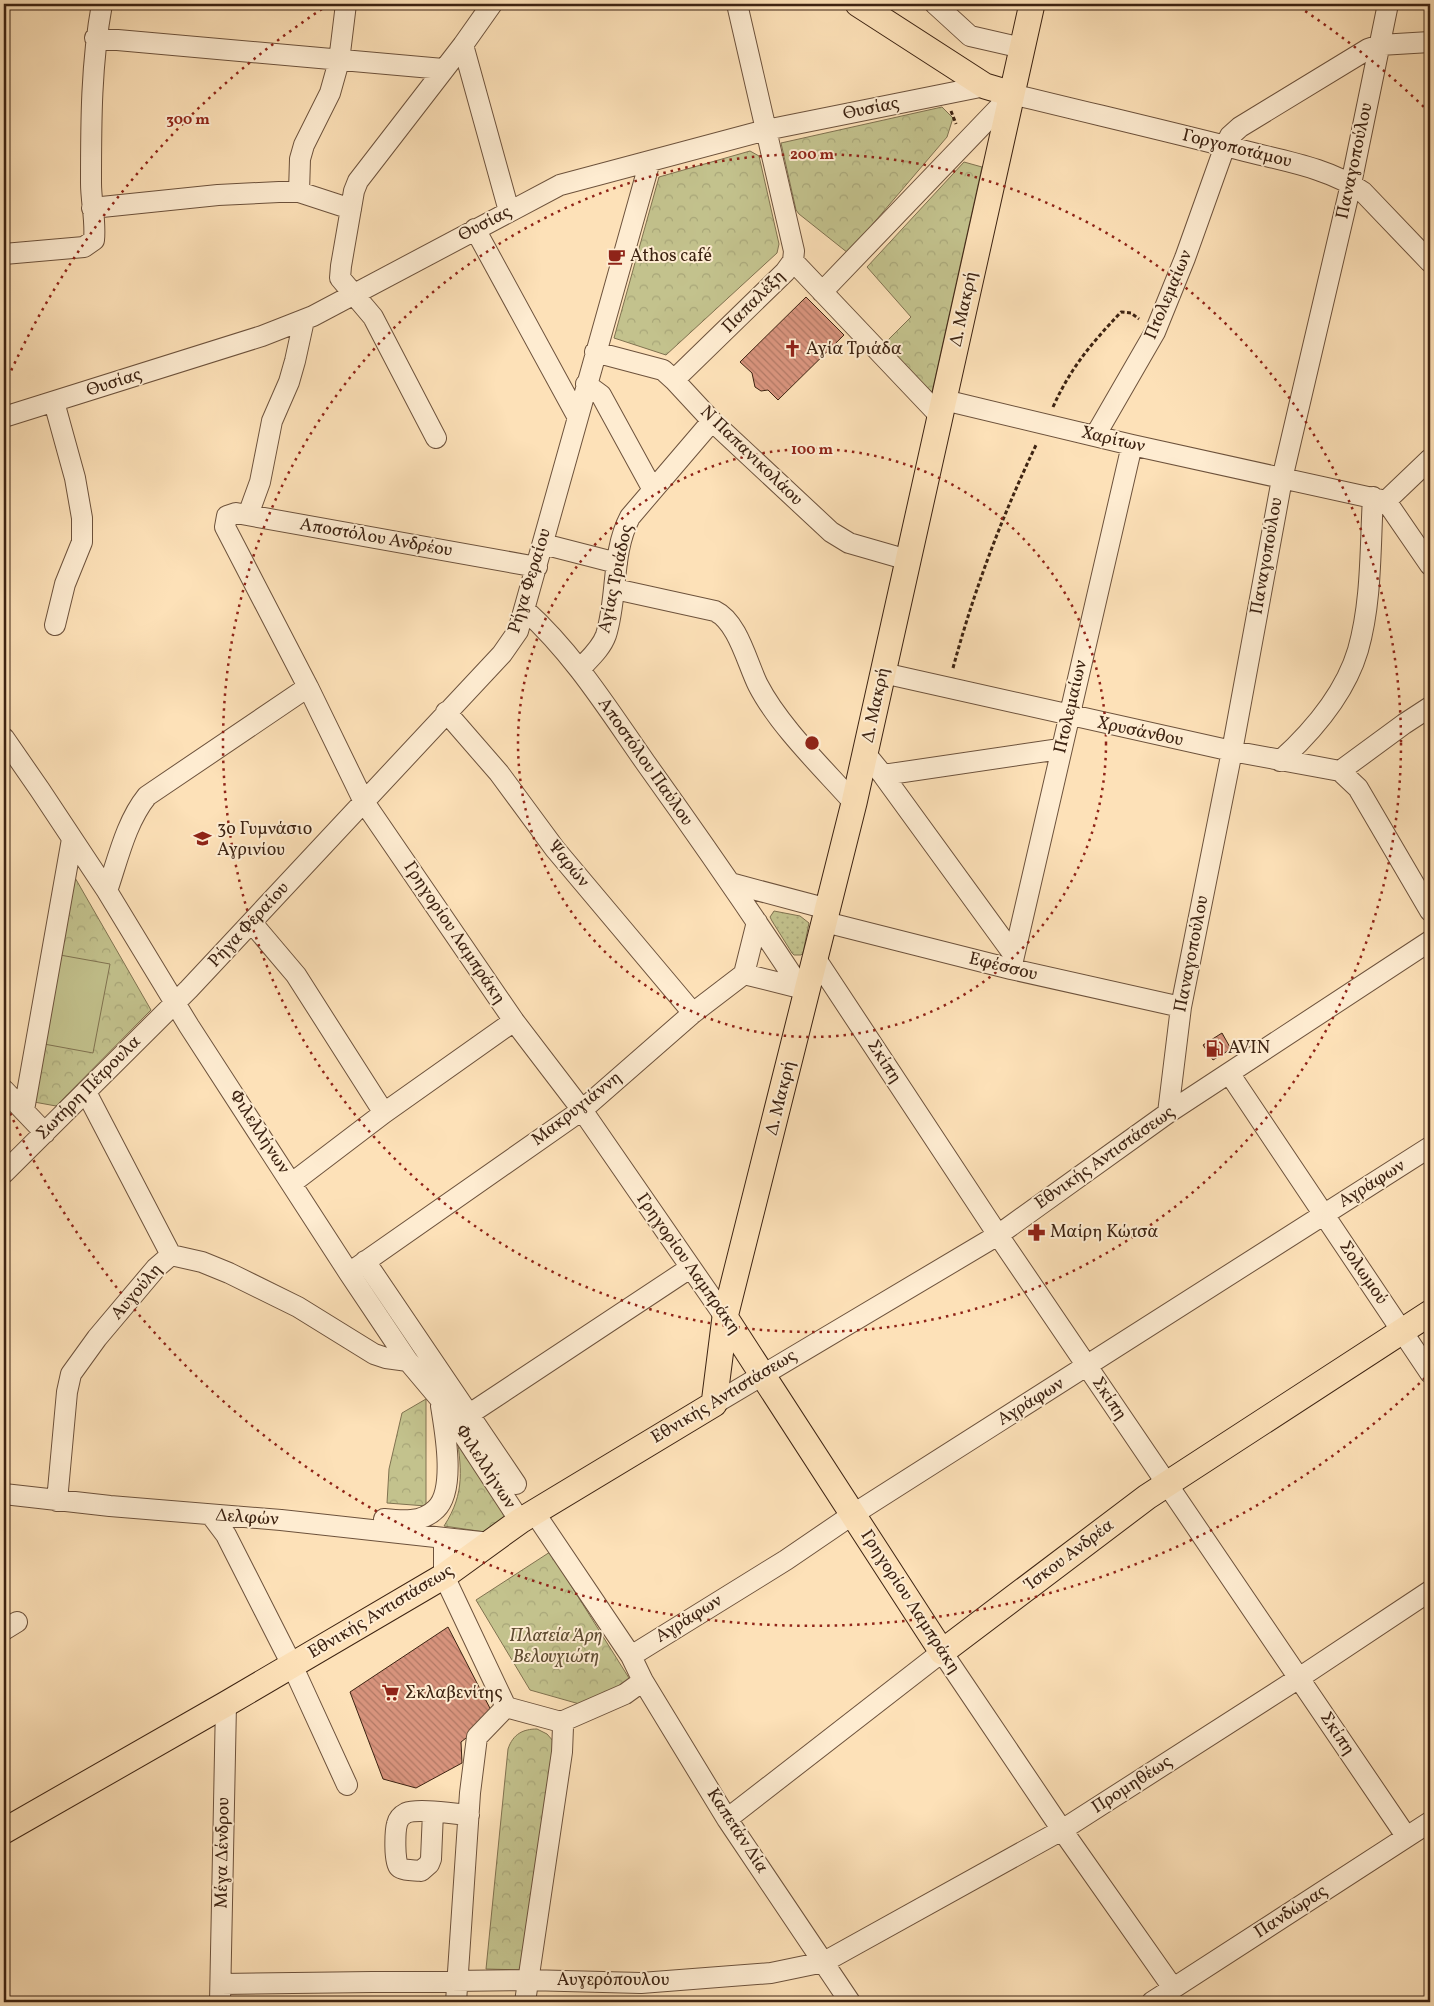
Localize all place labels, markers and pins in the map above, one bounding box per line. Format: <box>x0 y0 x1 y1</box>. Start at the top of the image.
place label: Athos café <box>630 244 712 269</box>
cafe icon: Athos café <box>606 246 626 266</box>
place label: Αγία Τριάδα <box>806 337 902 362</box>
church icon: Αγία Τριάδα <box>782 339 802 359</box>
centre of rings <box>803 734 821 752</box>
place label: 3ο Γυμνάσιο Αγρινίου <box>217 817 312 863</box>
school or university icon: 3ο Γυμνάσιο Αγρινίου <box>193 829 213 849</box>
place label: AVIN <box>1228 1036 1270 1061</box>
fuel station icon: AVIN <box>1204 1038 1224 1058</box>
place label: Μαίρη Κώτσα <box>1050 1220 1158 1245</box>
pharmacy icon: Μαίρη Κώτσα <box>1026 1222 1046 1242</box>
place label: Σκλαβενίτης <box>405 1681 503 1706</box>
supermarket icon: Σκλαβενίτης <box>381 1683 401 1703</box>

